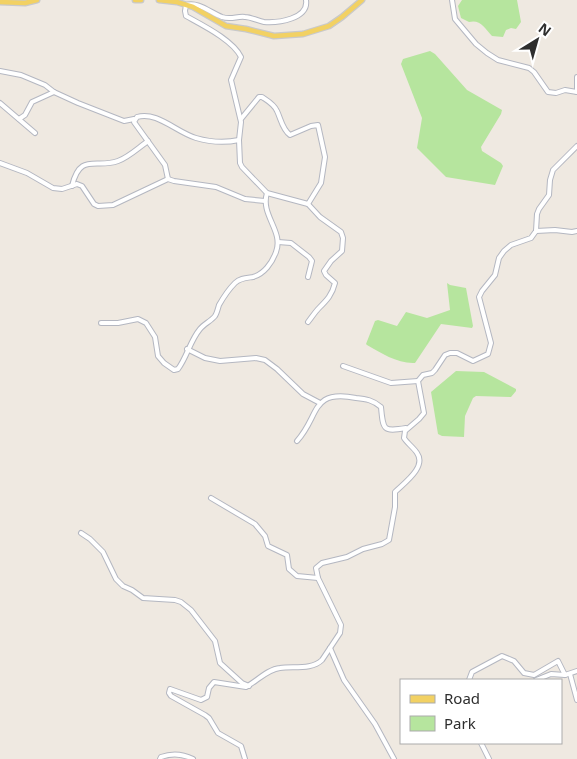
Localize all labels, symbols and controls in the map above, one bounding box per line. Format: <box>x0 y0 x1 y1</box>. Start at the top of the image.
north arrow <box>512 15 562 65</box>
text: N <box>535 18 555 40</box>
legend <box>400 679 562 744</box>
text: Road <box>444 688 480 708</box>
text: Park <box>444 713 476 733</box>

